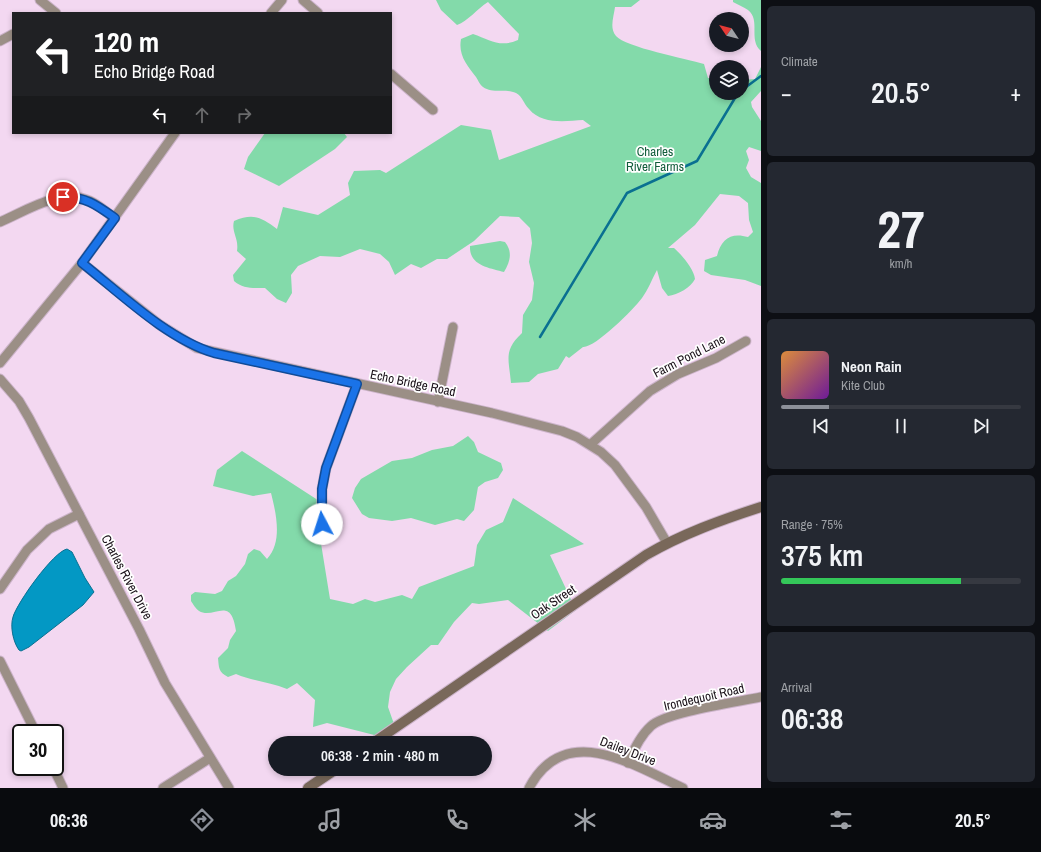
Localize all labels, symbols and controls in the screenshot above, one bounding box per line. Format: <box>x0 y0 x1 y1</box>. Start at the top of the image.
north arrow <box>709 12 749 52</box>
map controls <box>709 12 749 100</box>
text: 120 m <box>94 23 159 61</box>
icon: left <box>28 28 80 80</box>
text: Climate <box>781 53 818 70</box>
text: Echo Bridge Road <box>94 59 215 84</box>
button: layers <box>709 60 749 100</box>
text: 20.5° <box>871 72 931 112</box>
text: − <box>781 78 792 108</box>
text: + <box>1010 78 1021 108</box>
icon: left <box>149 104 171 126</box>
icon: ahead <box>191 104 213 126</box>
icon: right <box>233 104 255 126</box>
park label: Charles River Farms <box>626 143 684 175</box>
pin <box>46 180 80 214</box>
icon: arrive <box>52 186 74 208</box>
text: 27 <box>877 194 925 264</box>
text: km/h <box>889 255 913 272</box>
street label: Farm Pond Lane <box>650 330 728 381</box>
text: Neon Rain <box>841 356 902 377</box>
street label: Echo Bridge Road <box>369 366 457 400</box>
text: Kite Club <box>841 377 885 394</box>
icon: previous <box>810 415 832 437</box>
icon: pause <box>890 415 912 437</box>
icon: next <box>970 415 992 437</box>
position arrow <box>301 503 343 545</box>
text: Range · 75% <box>781 516 843 533</box>
street label: Charles River Drive <box>98 532 157 622</box>
text: 375 km <box>781 535 863 575</box>
street label: Oak Street <box>527 581 579 623</box>
street label: Irondequoit Road <box>662 679 746 715</box>
text: Arrival <box>781 679 812 696</box>
text: 06:38 <box>781 698 843 738</box>
speed limit sign: 30 <box>12 724 64 776</box>
street label: Dailey Drive <box>598 733 658 769</box>
text: 06:38 · 2 min · 480 m <box>321 745 439 766</box>
icon: directions <box>188 806 216 834</box>
icon: music <box>316 806 344 834</box>
icon: phone <box>443 806 471 834</box>
icon: climate <box>571 806 599 834</box>
icon: car <box>699 806 727 834</box>
icon: filters <box>827 806 855 834</box>
text: 06:36 <box>50 808 88 833</box>
text: 20.5° <box>955 808 991 833</box>

